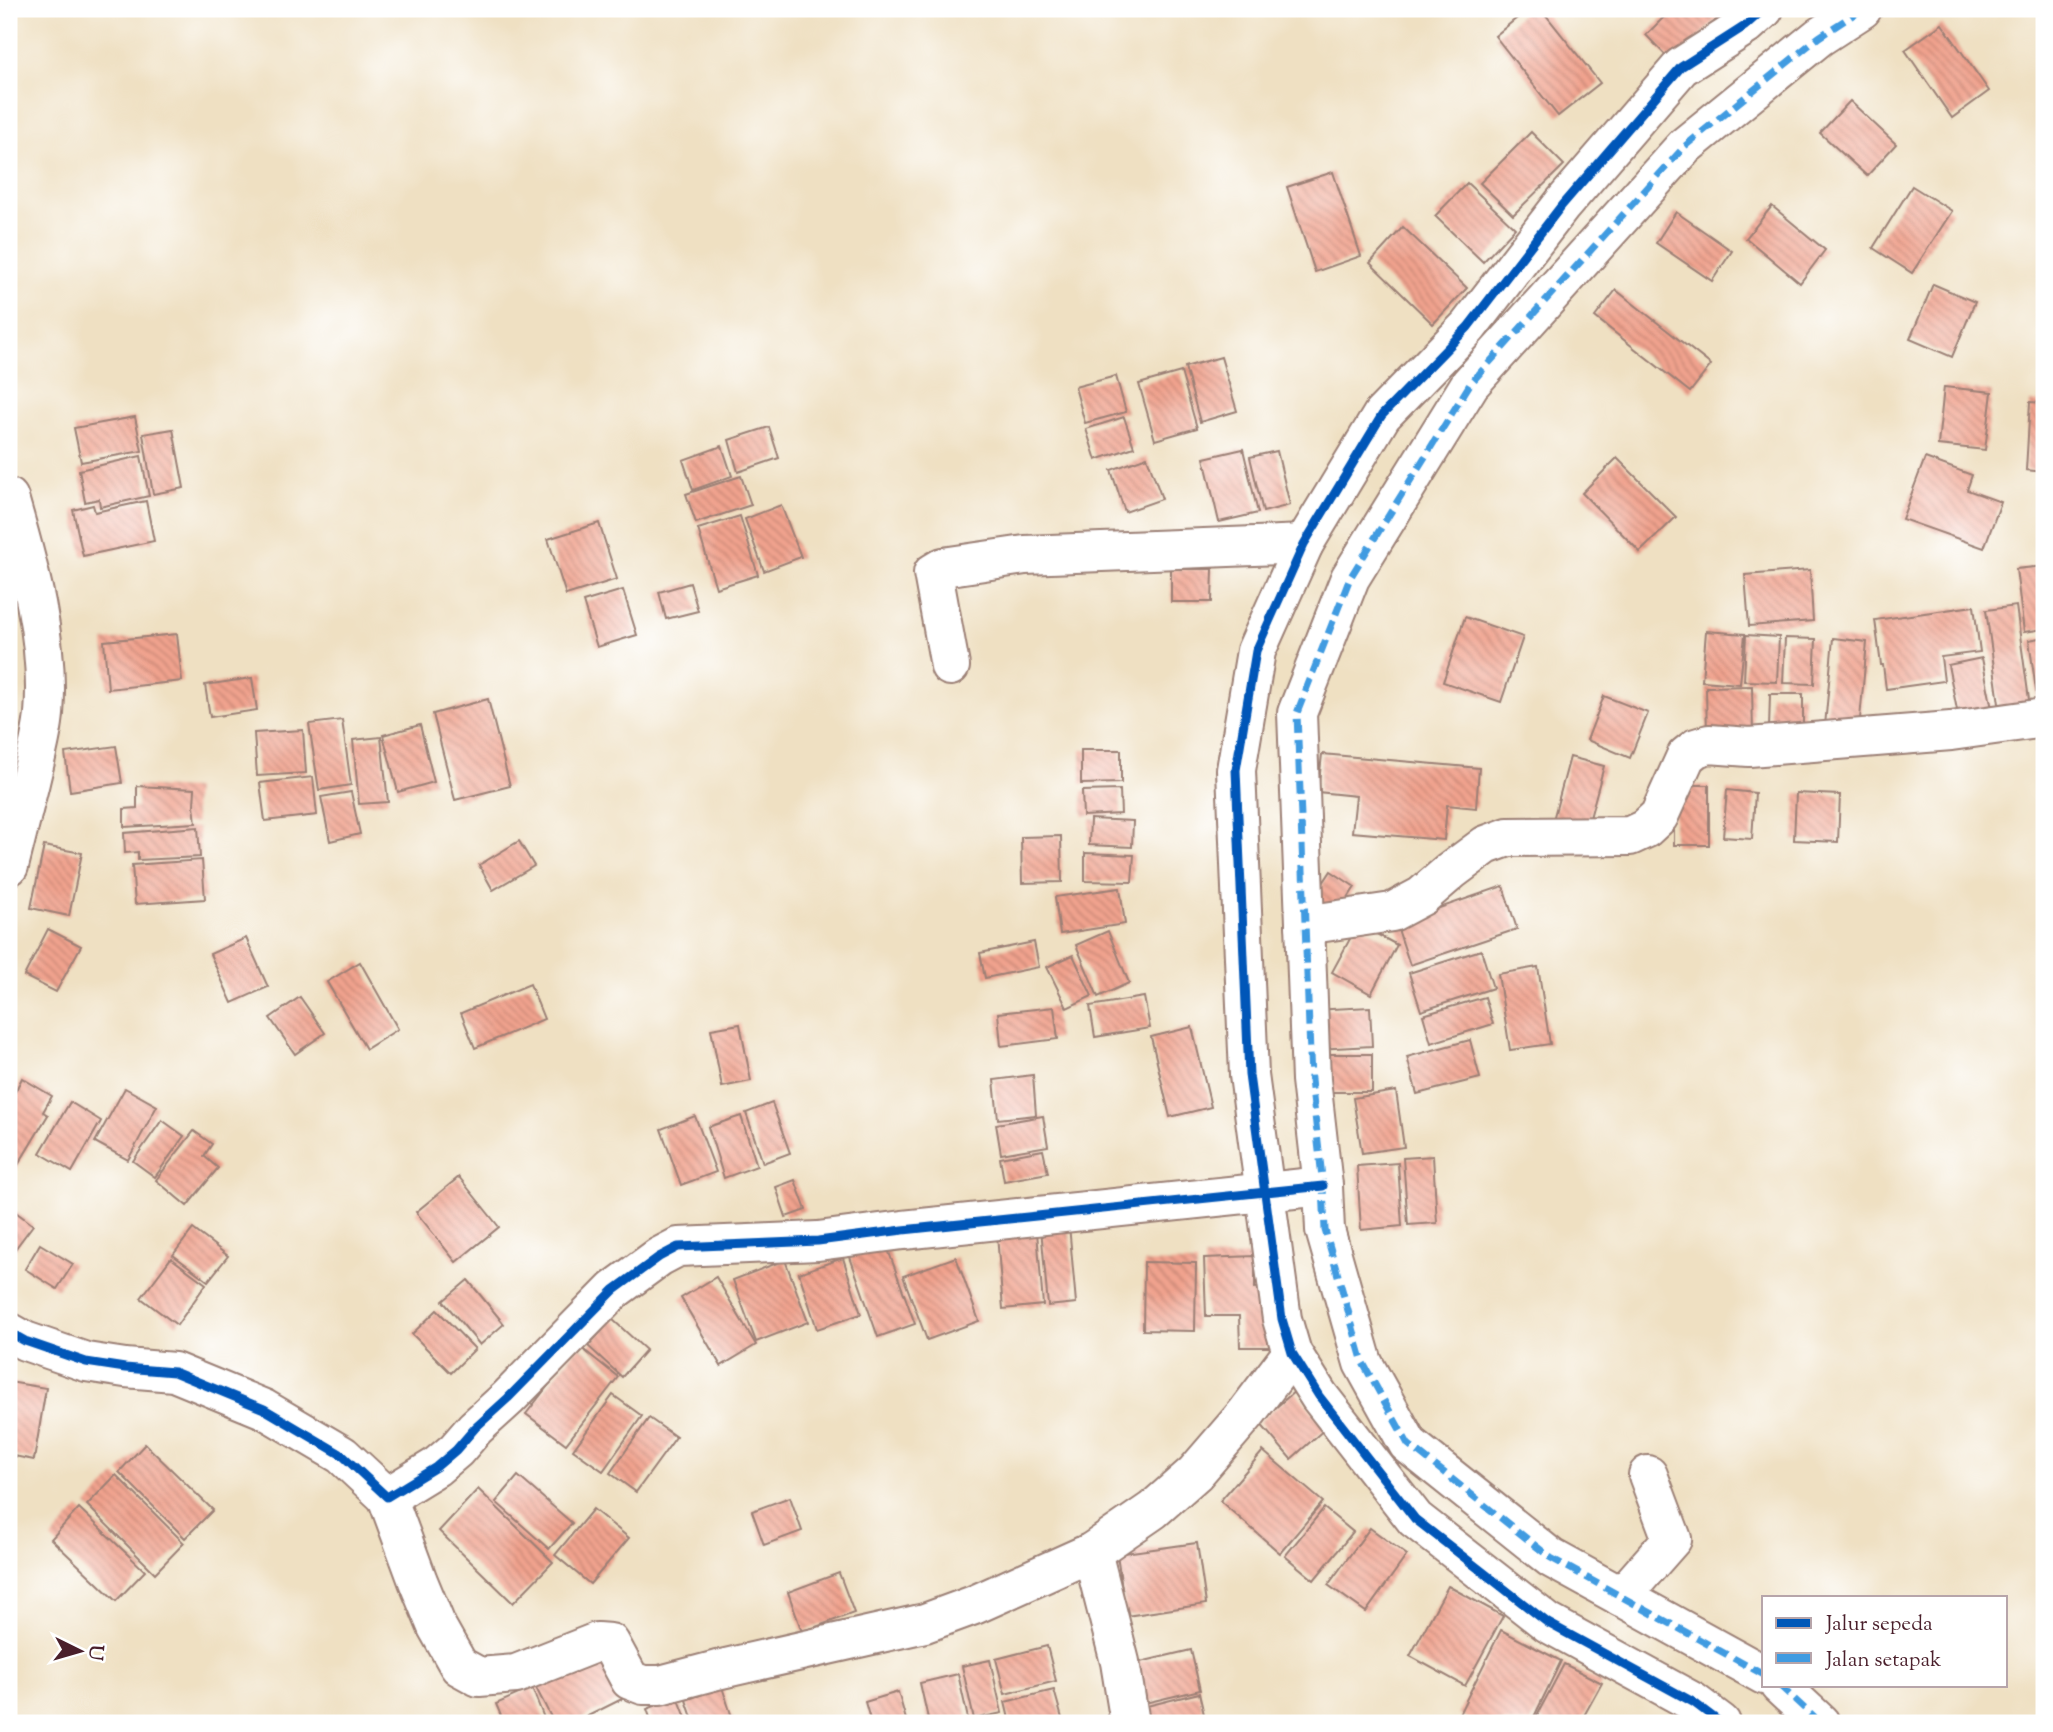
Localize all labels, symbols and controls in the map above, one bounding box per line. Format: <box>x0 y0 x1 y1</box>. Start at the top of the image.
legend <box>1762 1596 2008 1686</box>
text: Jalur sepeda <box>1825 1610 1933 1640</box>
north arrow <box>46 1616 116 1686</box>
text: U <box>80 1643 109 1662</box>
text: Jalan setapak <box>1825 1646 1942 1676</box>

